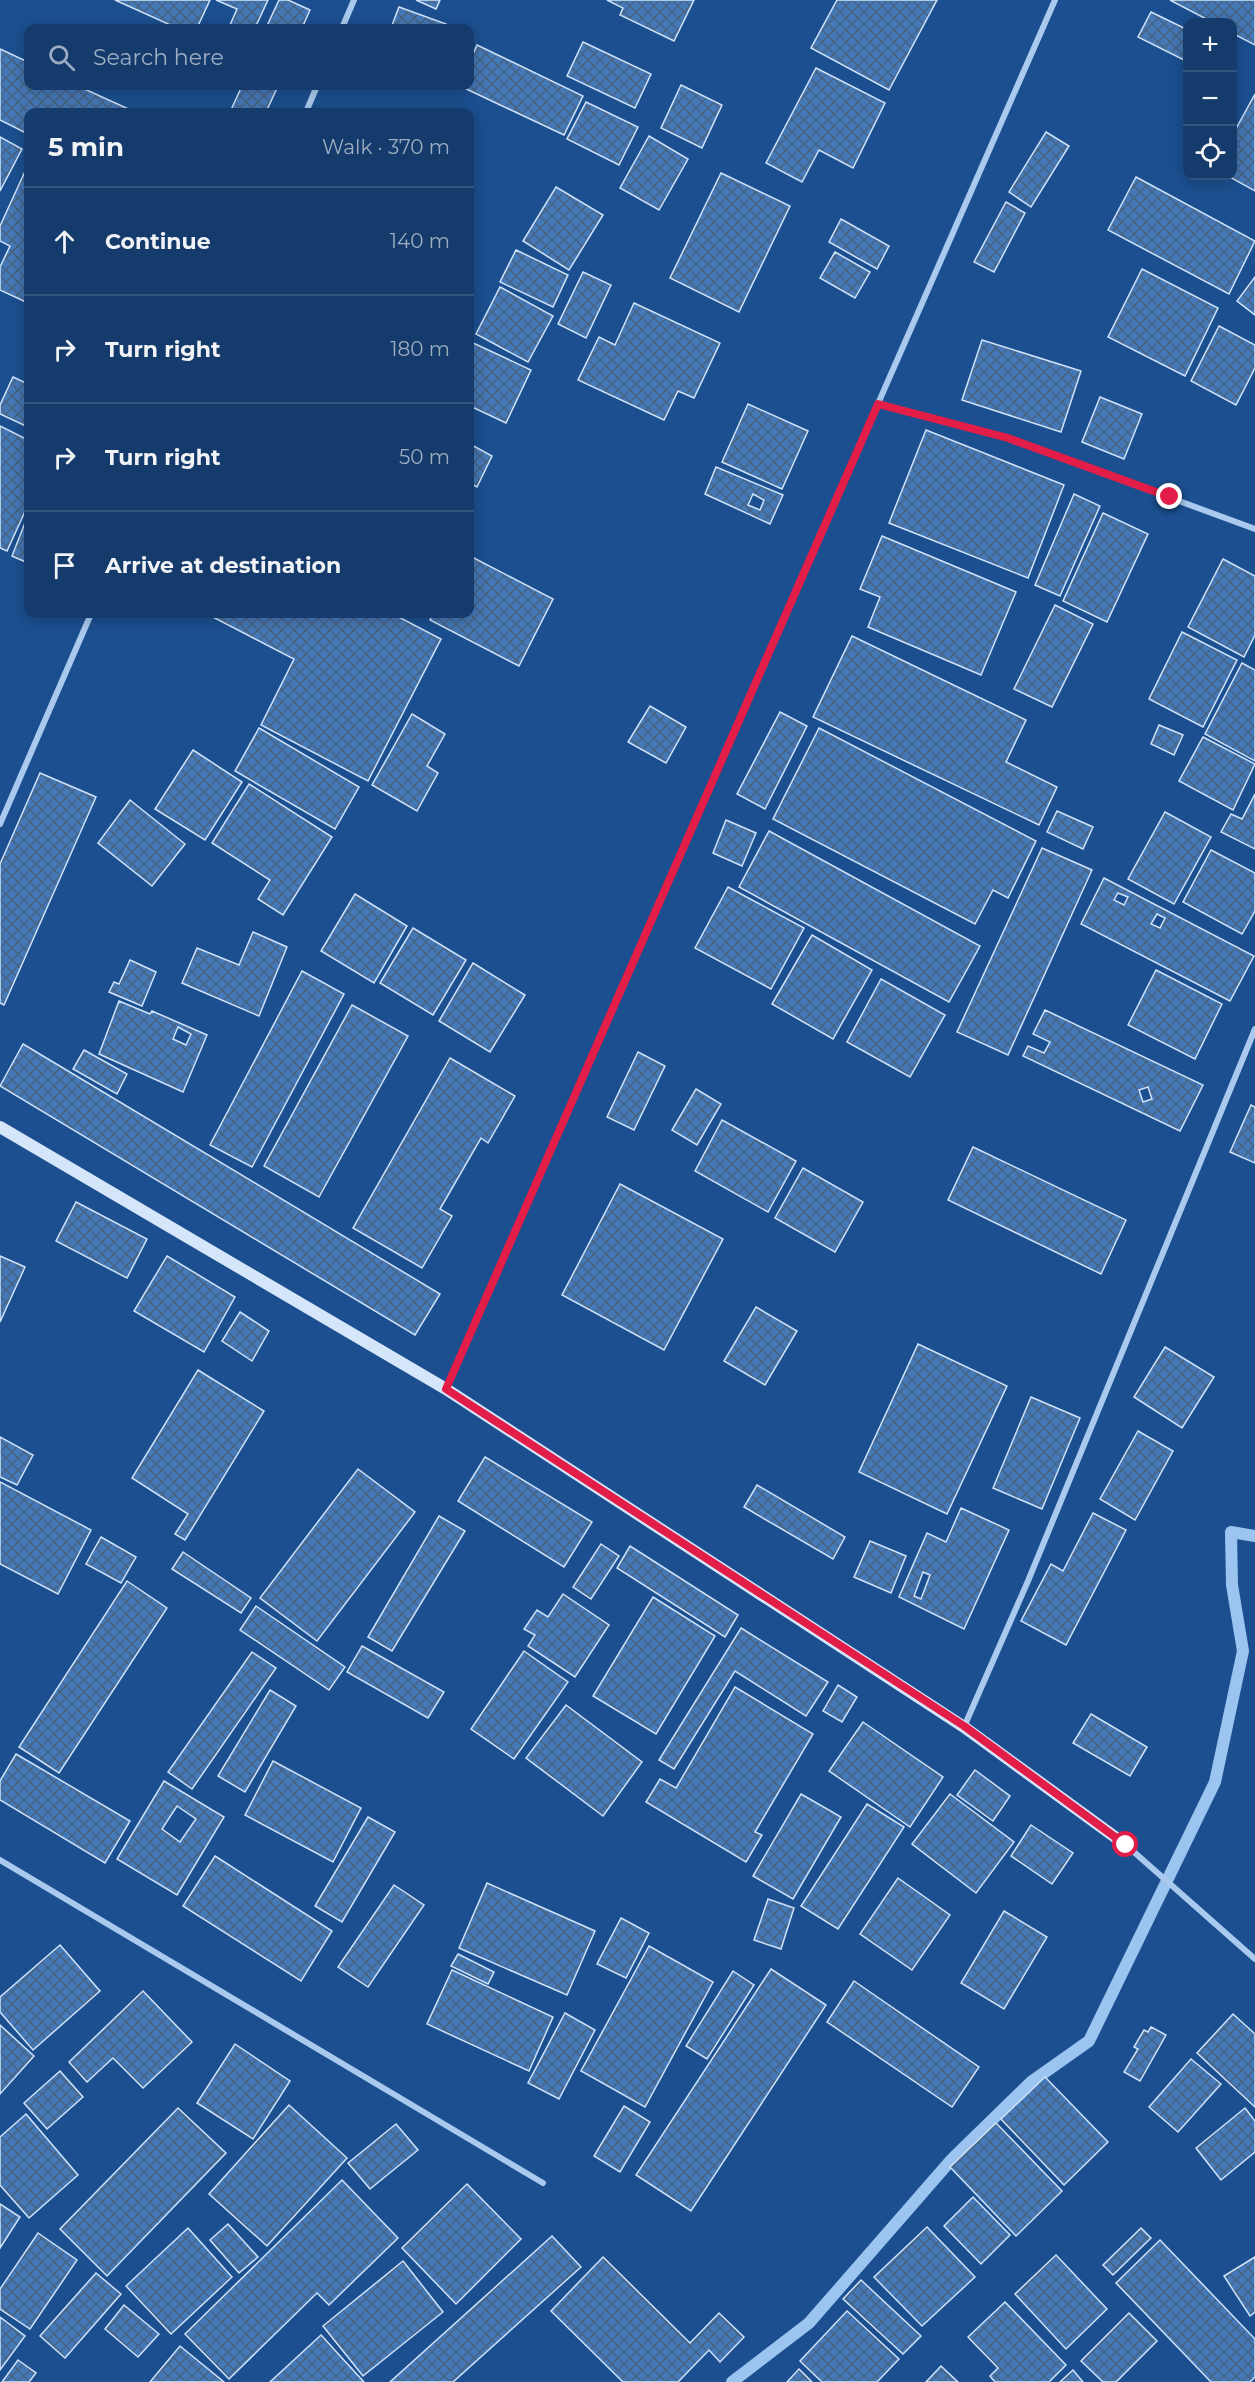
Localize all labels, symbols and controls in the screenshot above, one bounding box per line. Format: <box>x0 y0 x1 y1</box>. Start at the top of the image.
map controls <box>1183 18 1237 180</box>
button: + <box>1183 18 1237 72</box>
search box <box>24 24 474 90</box>
icon: search <box>45 41 78 74</box>
text: Search here <box>93 44 224 71</box>
button: − <box>1183 72 1237 126</box>
button: locate <box>1183 126 1237 180</box>
text: 5 min <box>48 131 124 163</box>
text: Walk · 370 m <box>322 135 450 159</box>
icon: ahead <box>48 225 81 258</box>
text: Continue <box>105 228 211 255</box>
text: 140 m <box>390 229 450 253</box>
icon: right <box>48 333 81 366</box>
text: Turn right <box>105 336 220 363</box>
text: 180 m <box>390 337 450 361</box>
icon: right <box>48 441 81 474</box>
text: Turn right <box>105 444 220 471</box>
text: 50 m <box>399 445 450 469</box>
route end <box>1156 483 1182 509</box>
icon: arrive <box>48 549 81 582</box>
text: Arrive at destination <box>105 552 341 579</box>
route start <box>1112 1831 1138 1857</box>

